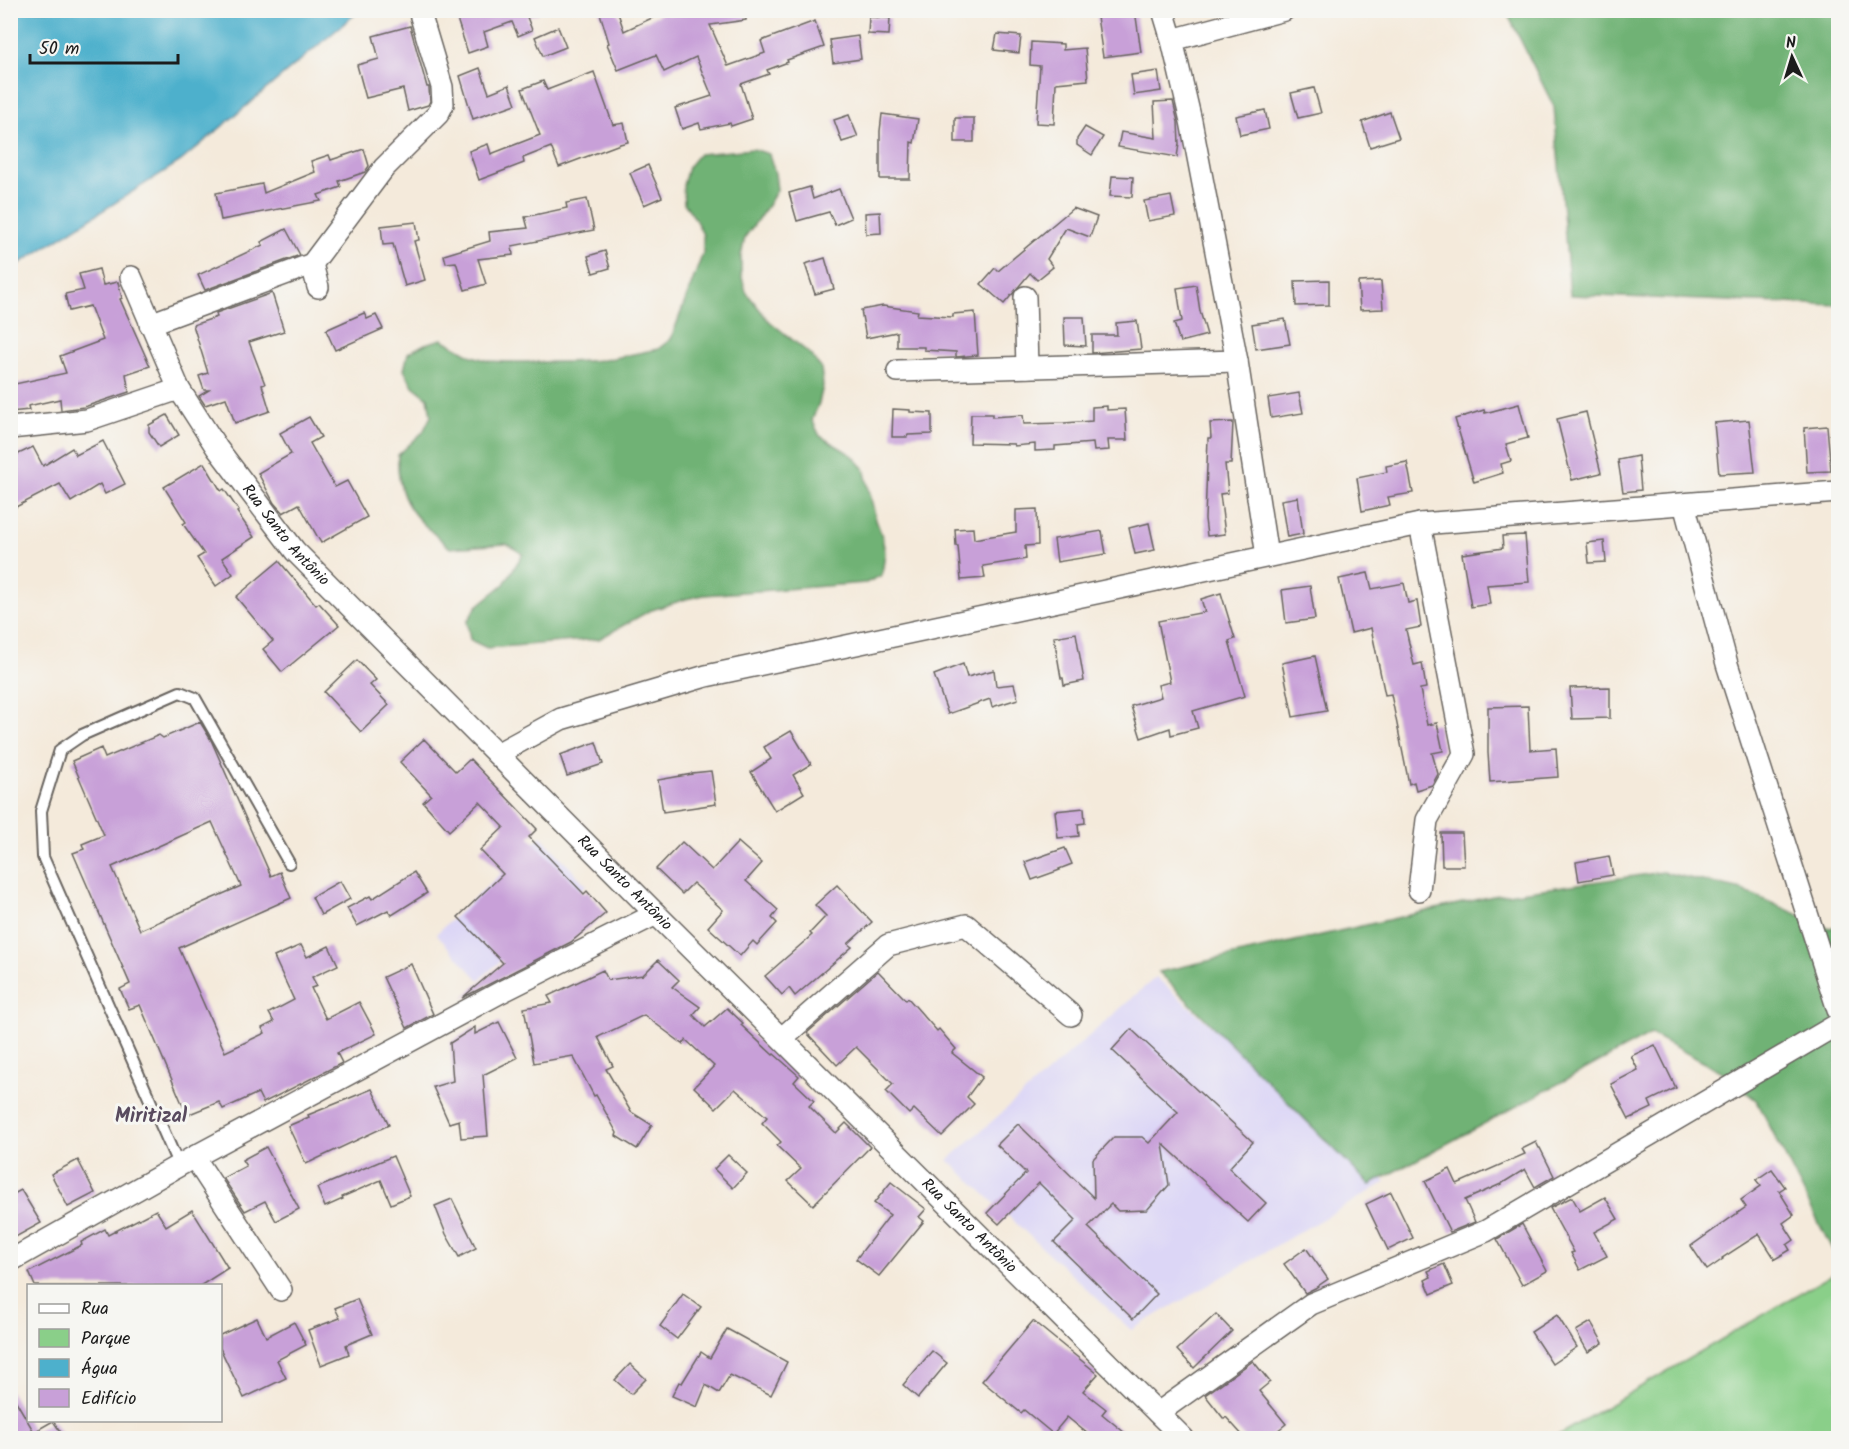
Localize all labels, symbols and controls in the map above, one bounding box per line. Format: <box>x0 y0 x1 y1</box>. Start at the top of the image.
scale bar <box>30 27 178 65</box>
north arrow <box>1762 27 1822 87</box>
text: N <box>1785 31 1797 56</box>
text: 50 m <box>39 35 79 64</box>
street label: Rua Santo Antônio <box>236 478 336 592</box>
street label: Rua Santo Antônio <box>571 829 678 936</box>
district label: Miritizal <box>115 1101 188 1133</box>
street label: Rua Santo Antônio <box>916 1172 1023 1279</box>
legend <box>27 1284 222 1422</box>
text: Rua <box>81 1295 109 1324</box>
text: Parque <box>81 1325 130 1354</box>
text: Água <box>81 1355 118 1384</box>
text: Edifício <box>81 1385 136 1414</box>

